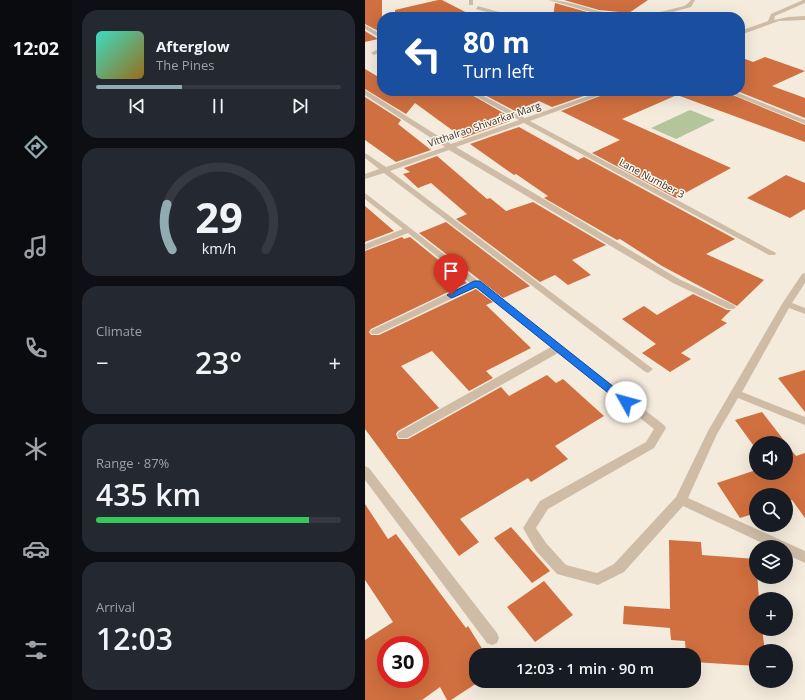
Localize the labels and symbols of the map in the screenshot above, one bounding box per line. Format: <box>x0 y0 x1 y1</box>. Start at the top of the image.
street label: Vitthalrao Shivarkar Marg <box>426 98 543 150</box>
street label: Lane Number 3 <box>617 155 687 201</box>
pin <box>434 254 468 295</box>
position arrow <box>605 381 647 423</box>
speed limit sign: 30 <box>377 636 429 688</box>

